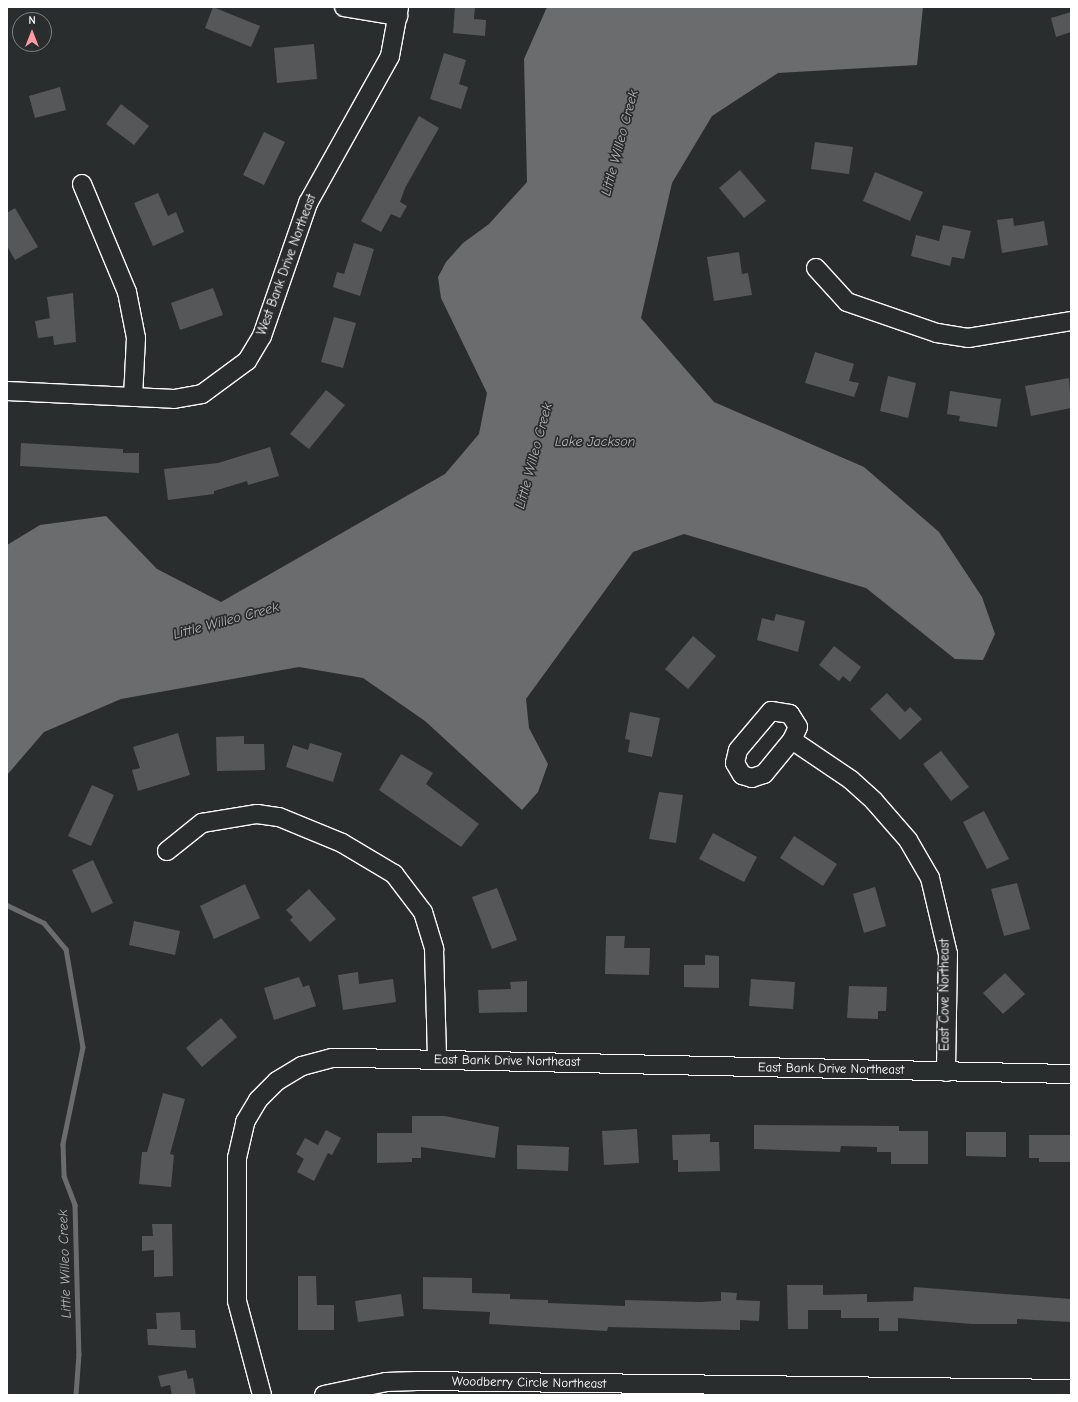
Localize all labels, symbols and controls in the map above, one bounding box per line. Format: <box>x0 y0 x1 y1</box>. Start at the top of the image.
north arrow <box>12 12 52 52</box>
text: N <box>28 14 36 27</box>
water label: Little Willeo Creek <box>598 88 642 198</box>
street label: West Bank Drive Northeast <box>254 192 320 338</box>
water label: Little Willeo Creek <box>512 401 556 511</box>
water label: Lake Jackson <box>555 434 635 450</box>
water label: Little Willeo Creek <box>171 599 281 643</box>
street label: East Cove Northeast <box>937 939 953 1051</box>
street label: East Bank Drive Northeast <box>434 1052 580 1070</box>
street label: East Bank Drive Northeast <box>758 1060 904 1078</box>
water label: Little Willeo Creek <box>55 1209 75 1319</box>
street label: Woodberry Circle Northeast <box>452 1374 606 1392</box>

